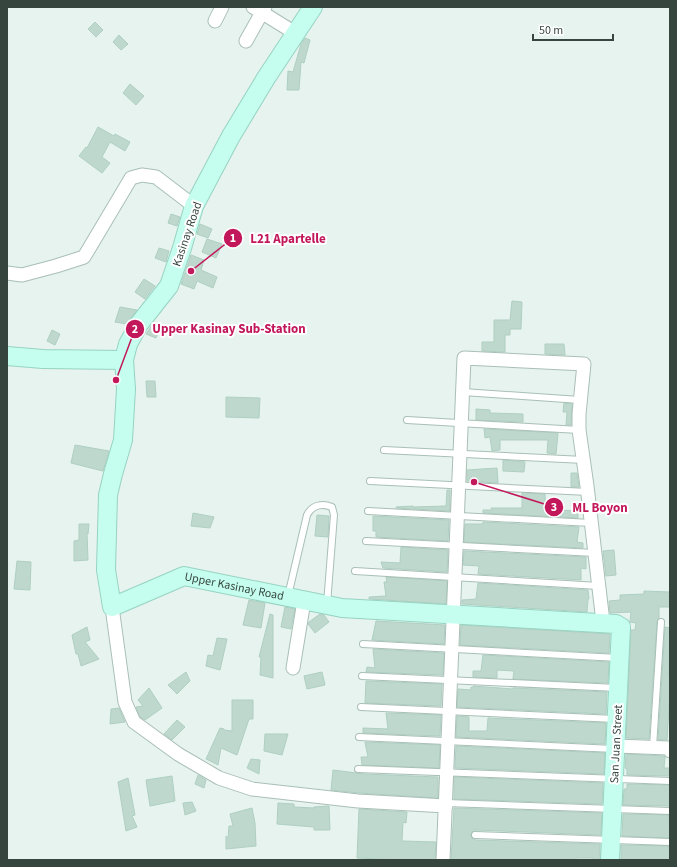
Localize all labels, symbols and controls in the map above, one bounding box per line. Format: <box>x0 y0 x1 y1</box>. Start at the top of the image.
scale bar <box>533 16 613 42</box>
text: 50 m <box>539 22 563 39</box>
street label: Kasinay Road <box>168 200 206 269</box>
callout: L21 Apartelle <box>223 226 334 251</box>
text: 1 <box>230 230 236 247</box>
text: L21 Apartelle <box>250 230 326 248</box>
callout: Upper Kasinay Sub-Station <box>125 316 314 341</box>
text: Upper Kasinay Sub-Station <box>152 320 306 338</box>
text: 2 <box>132 321 138 338</box>
callout: ML Boyon <box>544 495 636 520</box>
text: 3 <box>551 499 557 516</box>
text: ML Boyon <box>572 499 628 517</box>
street label: Upper Kasinay Road <box>183 568 285 605</box>
street label: San Juan Street <box>606 704 627 784</box>

